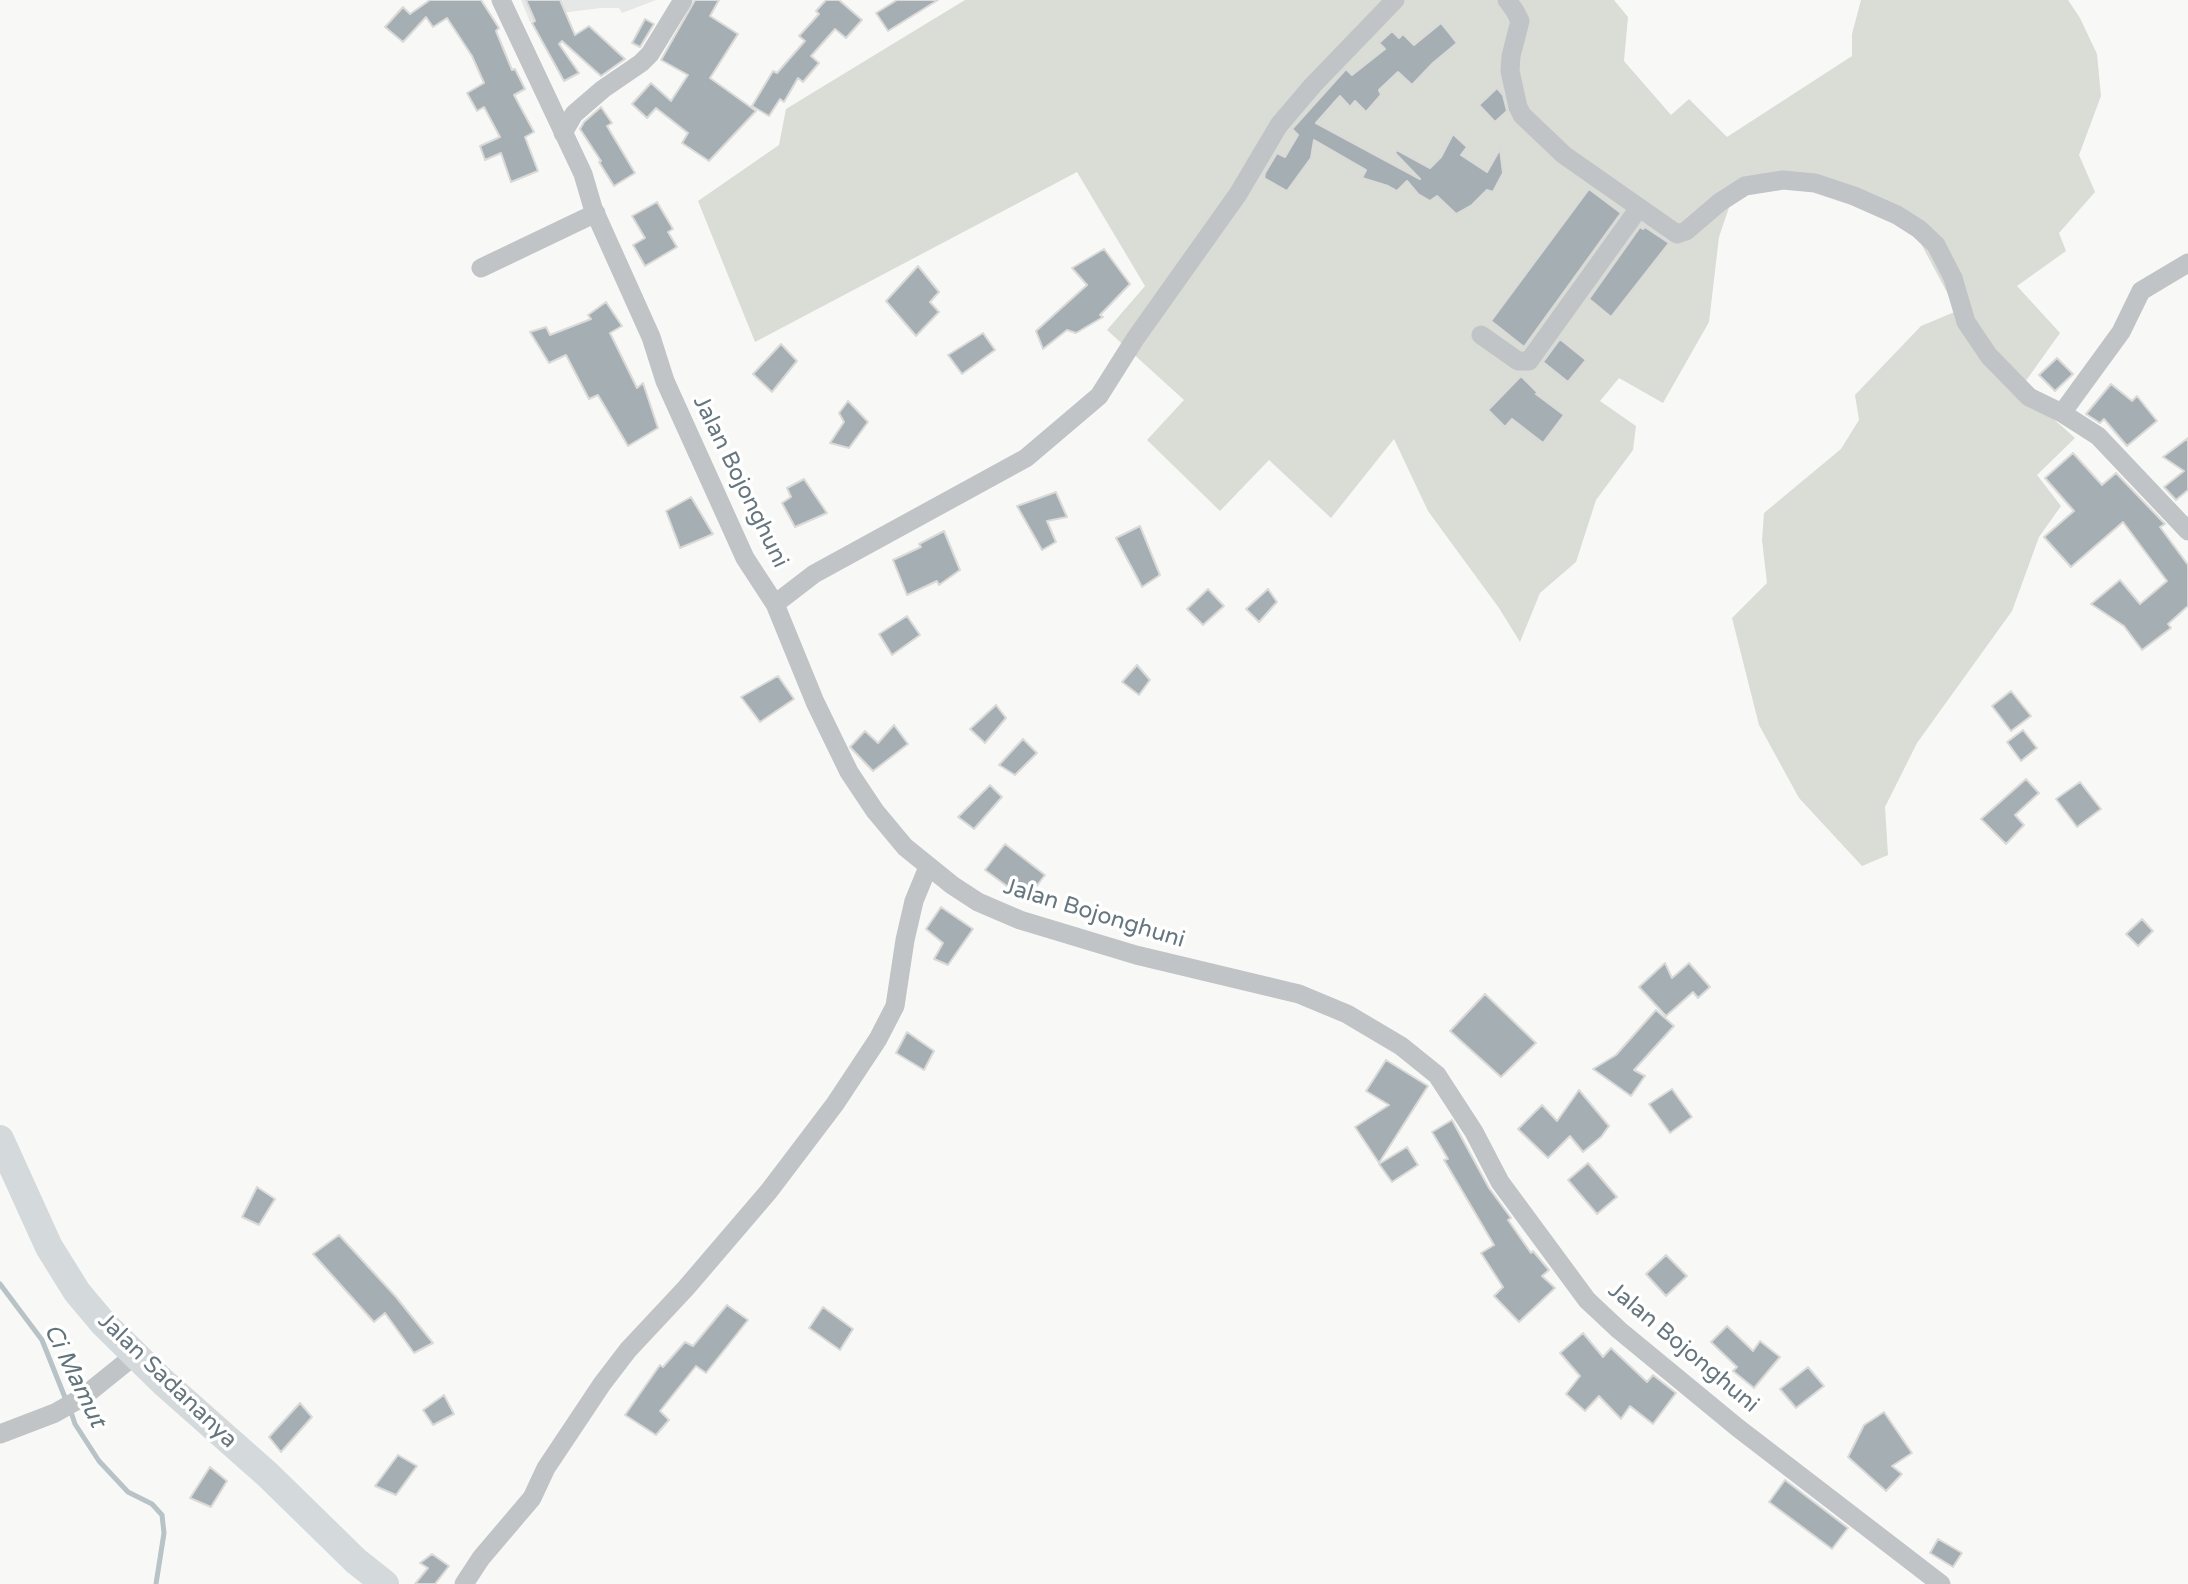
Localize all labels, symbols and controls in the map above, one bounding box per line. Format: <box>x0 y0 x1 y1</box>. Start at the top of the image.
street label: Jalan Bojonghuni <box>686 391 794 573</box>
street label: Jalan Bojonghuni <box>1000 873 1188 955</box>
street label: Jalan Bojonghuni <box>1602 1277 1764 1419</box>
street label: Jalan Sadananya <box>92 1308 242 1454</box>
water label: Ci Mamut <box>37 1320 111 1432</box>

